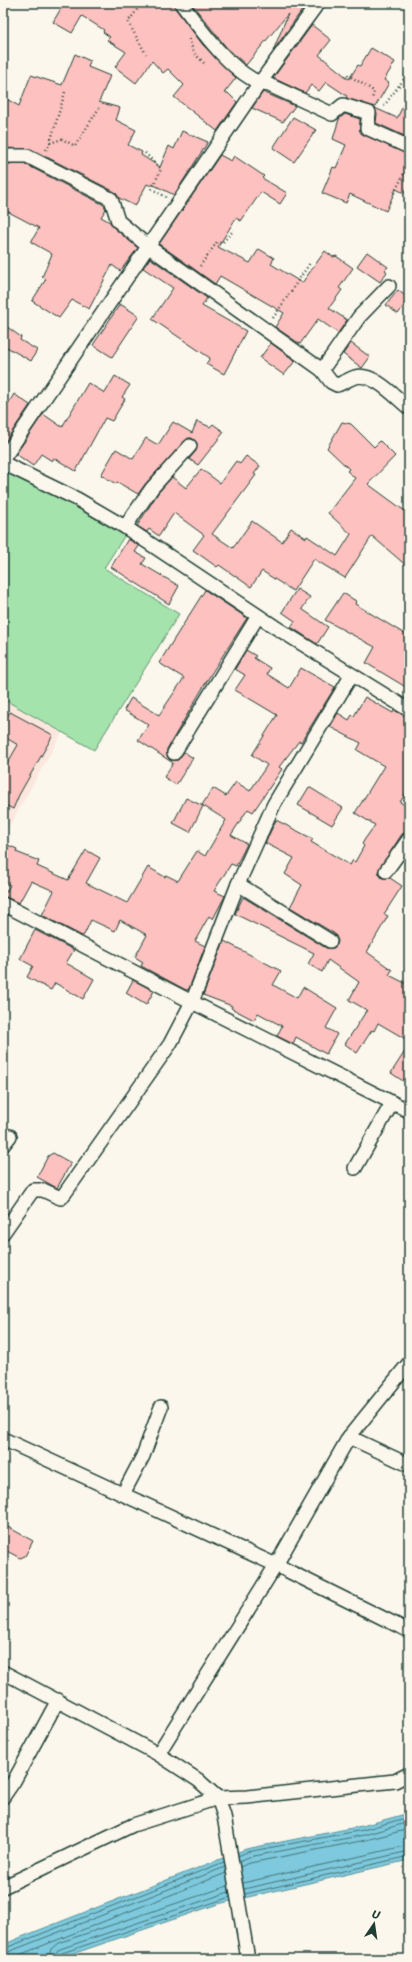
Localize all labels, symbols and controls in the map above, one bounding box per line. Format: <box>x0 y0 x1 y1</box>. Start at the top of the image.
north arrow <box>354 1904 394 1944</box>
text: U <box>370 1905 383 1925</box>

